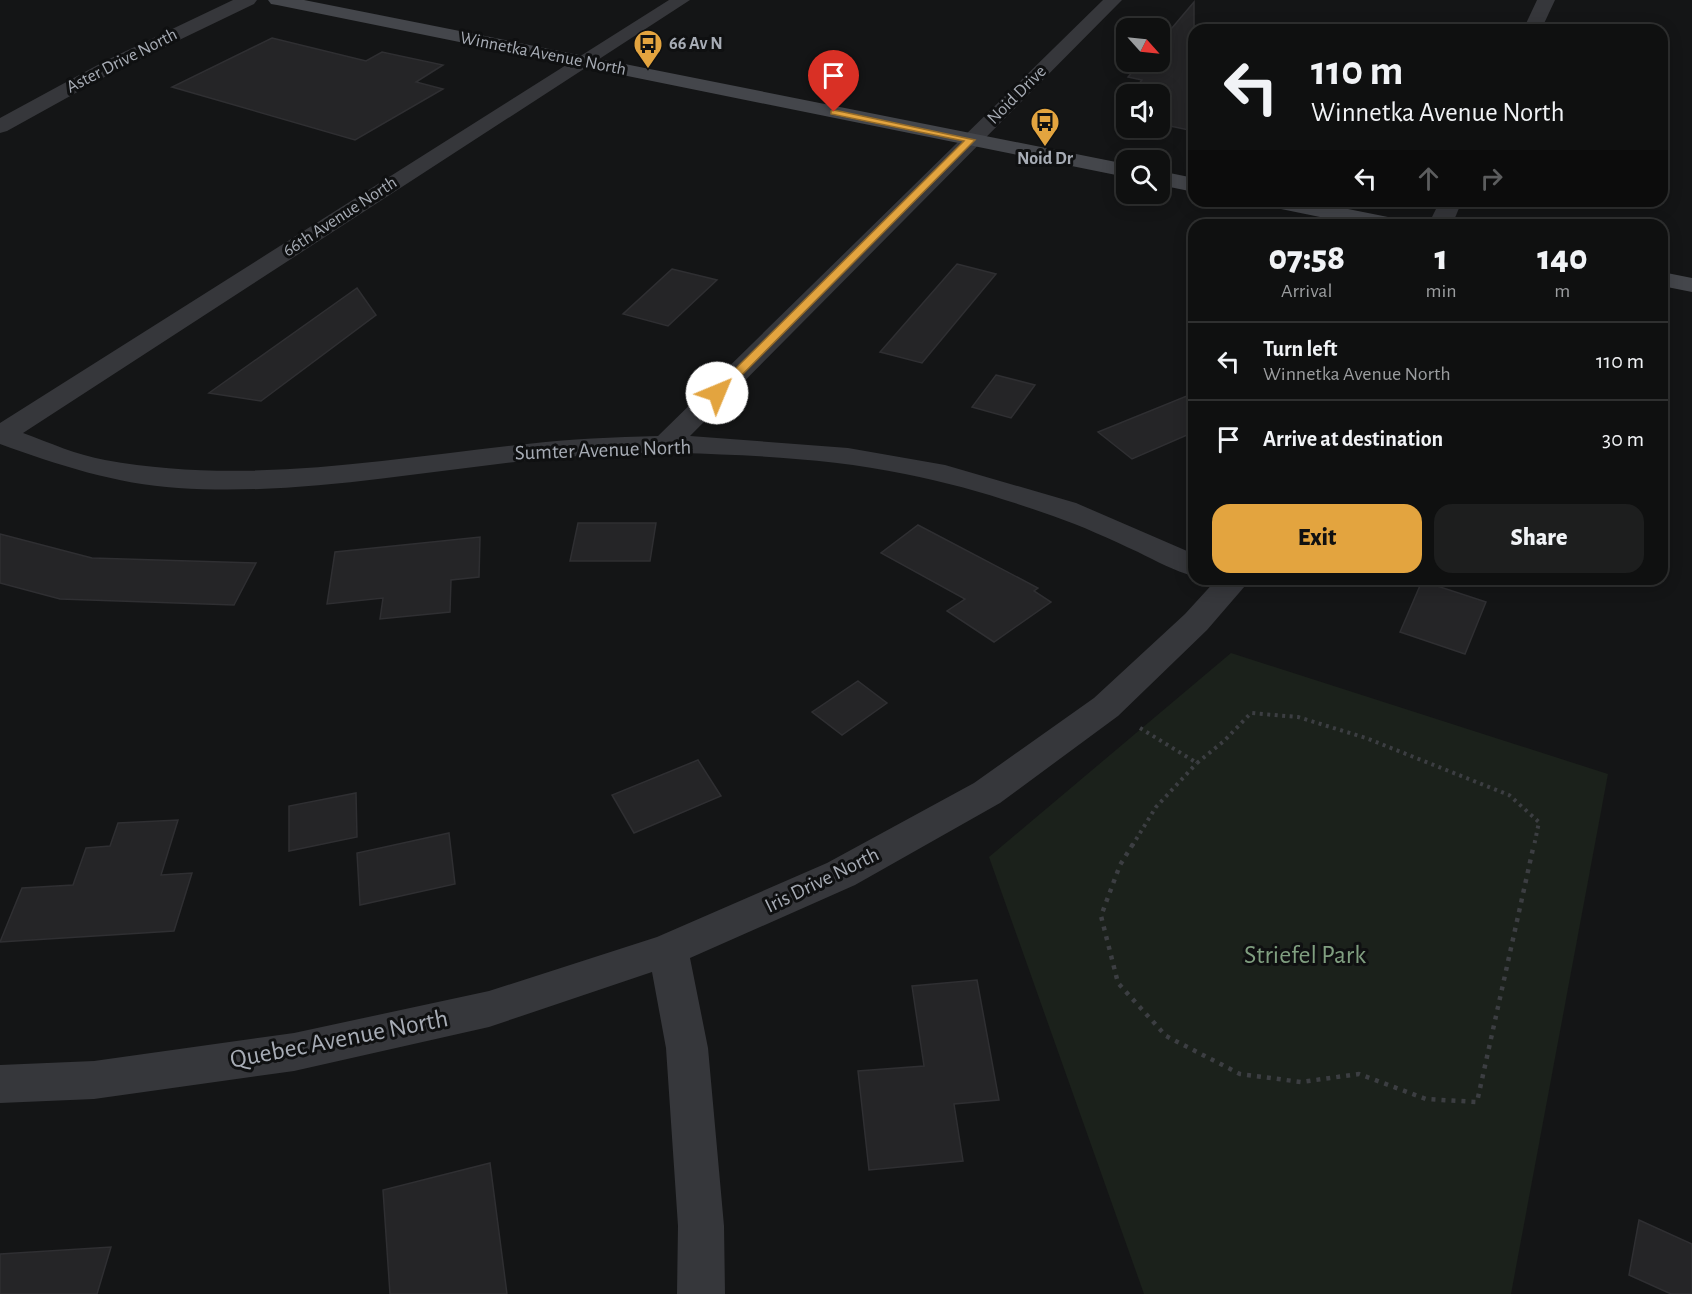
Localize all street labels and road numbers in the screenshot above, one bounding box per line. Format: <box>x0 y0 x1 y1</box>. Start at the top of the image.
street label: Aster Drive North <box>64 25 180 97</box>
street label: Winnetka Avenue North <box>458 29 628 79</box>
street label: Noid Drive <box>984 62 1050 128</box>
street label: 66th Avenue North <box>280 174 400 260</box>
street label: Sumter Avenue North <box>514 436 692 464</box>
street label: Iris Drive North <box>762 843 882 917</box>
street label: Quebec Avenue North <box>228 1005 450 1073</box>

